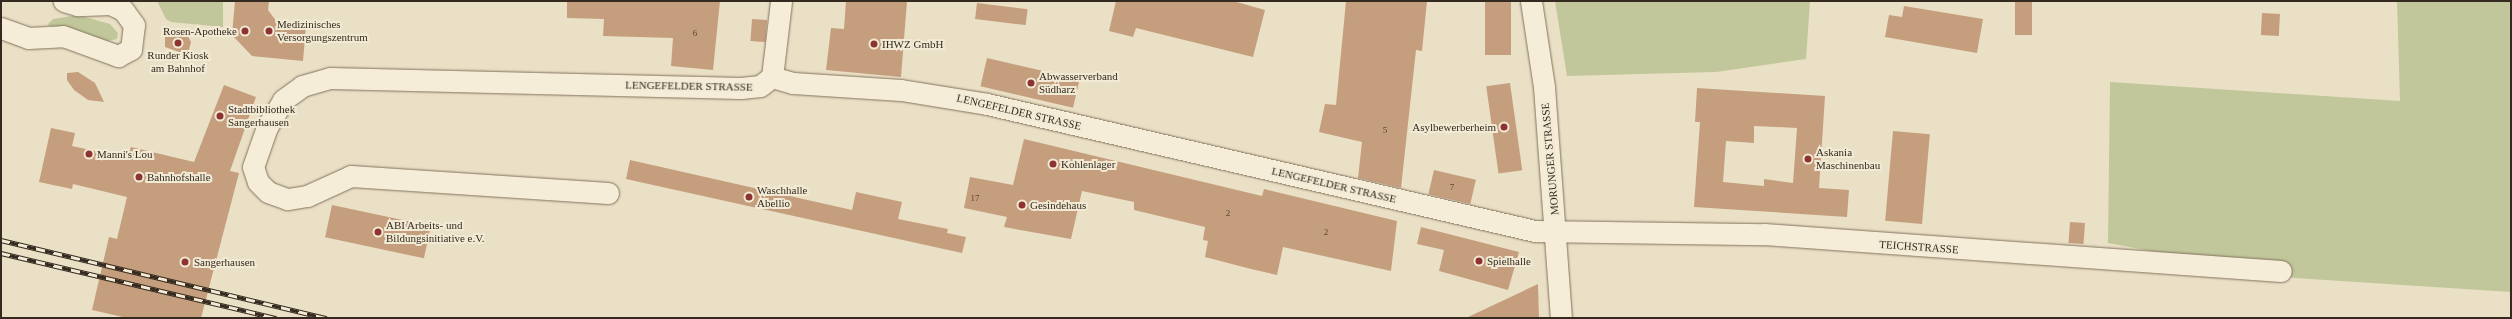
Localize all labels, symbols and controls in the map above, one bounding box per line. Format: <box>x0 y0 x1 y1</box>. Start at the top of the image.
place label: Medizinisches Versorgungszentrum <box>277 18 368 44</box>
place label: Rosen-Apotheke <box>163 24 237 38</box>
marker: Rosen-Apotheke <box>240 26 250 36</box>
marker: Medizinisches Versorgungszentrum <box>264 26 274 36</box>
house number: 6 <box>693 28 697 38</box>
place label: IHWZ GmbH <box>882 37 943 51</box>
marker: Runder Kiosk am Bahnhof <box>173 38 183 48</box>
marker: IHWZ GmbH <box>869 39 879 49</box>
place label: Runder Kiosk am Bahnhof <box>147 49 209 75</box>
place label: Abwasserverband Südharz <box>1039 70 1118 96</box>
street label: LENGEFELDER STRASSE <box>625 78 753 94</box>
marker: Abwasserverband Südharz <box>1026 78 1036 88</box>
street label: LENGEFELDER STRASSE <box>955 91 1083 133</box>
street label: MORUNGER STRASSE <box>1539 102 1561 216</box>
place label: Stadtbibliothek Sangerhausen <box>228 103 295 129</box>
marker: Stadtbibliothek Sangerhausen <box>215 111 225 121</box>
place label: Asylbewerberheim <box>1412 120 1496 134</box>
marker: Asylbewerberheim <box>1499 122 1509 132</box>
house number: 5 <box>1383 125 1387 135</box>
place label: Askania Maschinenbau <box>1816 146 1880 172</box>
place label: Manni's Lou <box>97 147 152 161</box>
marker: Manni's Lou <box>84 149 94 159</box>
marker: Askania Maschinenbau <box>1803 154 1813 164</box>
place label: Kohlenlager <box>1061 157 1115 171</box>
marker: Kohlenlager <box>1048 159 1058 169</box>
street label: LENGEFELDER STRASSE <box>1270 164 1398 206</box>
place label: Bahnhofshalle <box>147 170 211 184</box>
marker: Bahnhofshalle <box>134 172 144 182</box>
house number: 7 <box>1450 182 1454 192</box>
place label: Waschhalle Abellio <box>757 184 807 210</box>
marker: Waschhalle Abellio <box>744 192 754 202</box>
house number: 17 <box>970 193 980 203</box>
place label: Gesindehaus <box>1030 198 1086 212</box>
marker: Gesindehaus <box>1017 200 1027 210</box>
house number: 2 <box>1226 208 1230 218</box>
place label: ABI Arbeits- und Bildungsinitiative e.V. <box>386 219 484 245</box>
marker: ABI Arbeits- und Bildungsinitiative e.V. <box>373 227 383 237</box>
house number: 2 <box>1324 227 1328 237</box>
street label: TEICHSTRASSE <box>1879 238 1959 256</box>
place label: Spielhalle <box>1487 254 1531 268</box>
place label: Sangerhausen <box>194 255 255 269</box>
marker: Sangerhausen <box>179 256 191 268</box>
marker: Spielhalle <box>1474 256 1484 266</box>

